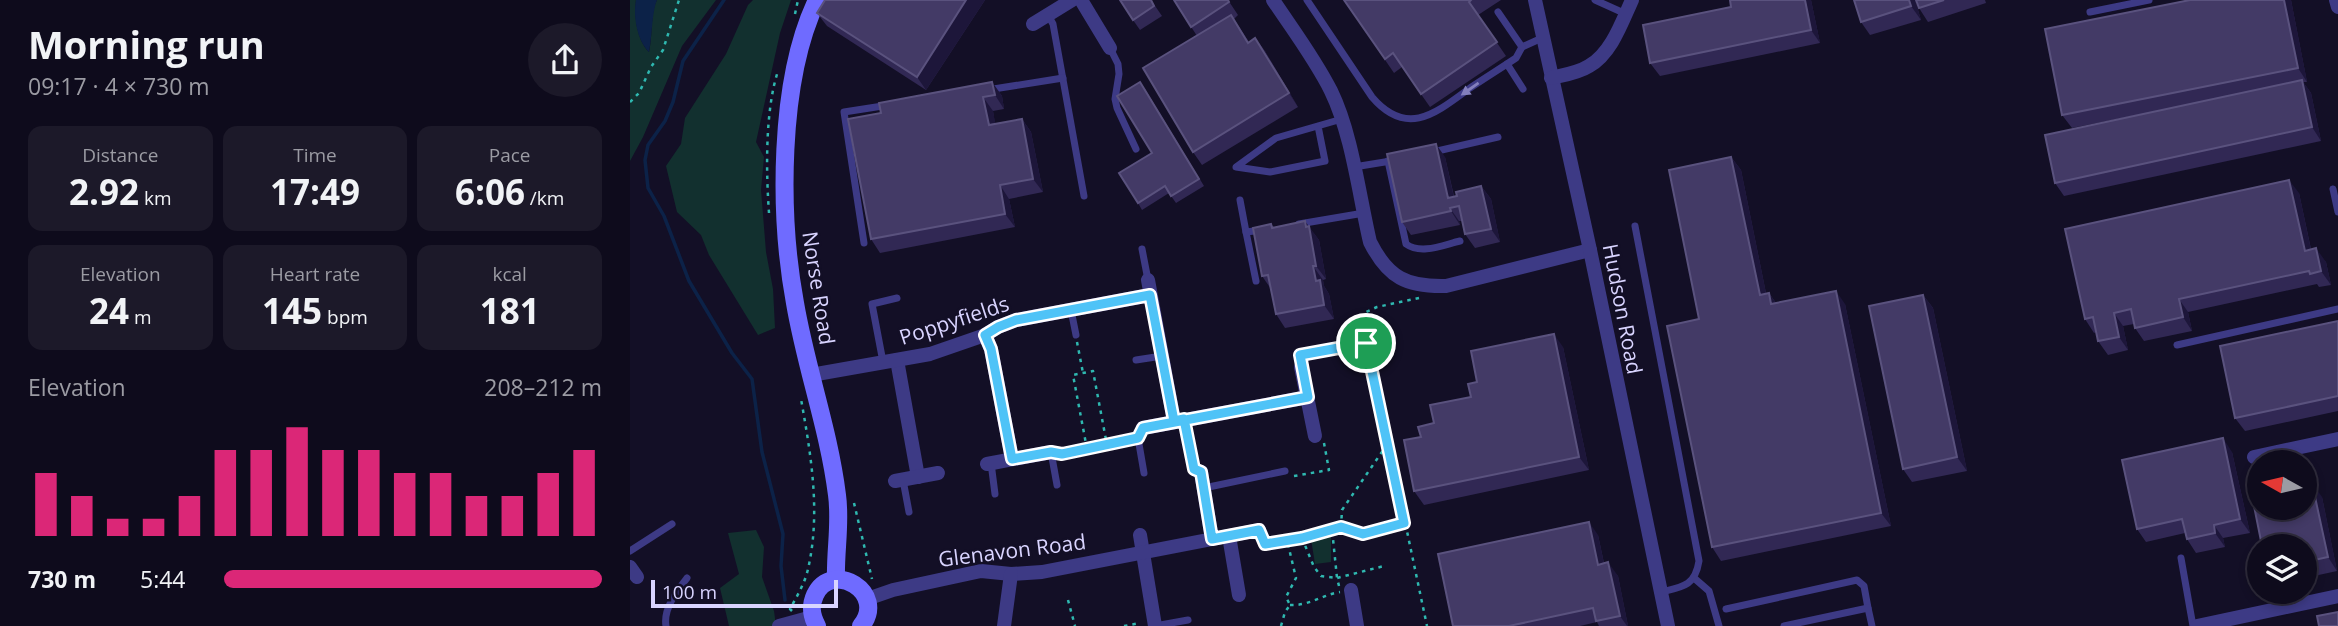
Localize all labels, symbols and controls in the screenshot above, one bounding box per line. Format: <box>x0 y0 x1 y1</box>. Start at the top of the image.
text: Morning run <box>28 18 265 70</box>
button: share <box>528 23 602 97</box>
text: 09:17 · 4 × 730 m <box>28 70 210 102</box>
one-way arrow <box>1461 82 1479 96</box>
text: Distance <box>82 142 159 168</box>
text: Time <box>293 142 337 168</box>
text: Pace <box>489 142 531 168</box>
text: 2.92 <box>69 168 139 215</box>
text: 17:49 <box>270 168 360 215</box>
text: 6:06 <box>455 168 525 215</box>
text: km <box>139 185 172 211</box>
text: /km <box>525 185 564 211</box>
street label: Norse Road <box>796 229 842 347</box>
street label: Hudson Road <box>1597 241 1649 377</box>
text: Elevation <box>80 261 161 287</box>
text: Heart rate <box>270 261 360 287</box>
text: kcal <box>492 261 527 287</box>
text: 24 <box>89 287 129 334</box>
text: 145 <box>262 287 322 334</box>
text: 181 <box>480 287 540 334</box>
street label: Poppyfields <box>896 289 1012 351</box>
text: m <box>129 304 152 330</box>
text: bpm <box>322 304 368 330</box>
pin <box>1336 313 1396 373</box>
icon: arrive <box>1347 324 1385 362</box>
text: Elevation <box>28 371 126 403</box>
text: 208–212 m <box>484 371 602 403</box>
north arrow <box>2247 450 2317 520</box>
map controls <box>2247 450 2317 604</box>
street label: Glenavon Road <box>937 527 1087 573</box>
button: layers <box>2247 534 2317 604</box>
text: 730 m <box>28 563 96 595</box>
text: 5:44 <box>140 563 186 595</box>
scale bar <box>651 577 838 609</box>
text: 100 m <box>662 579 717 605</box>

